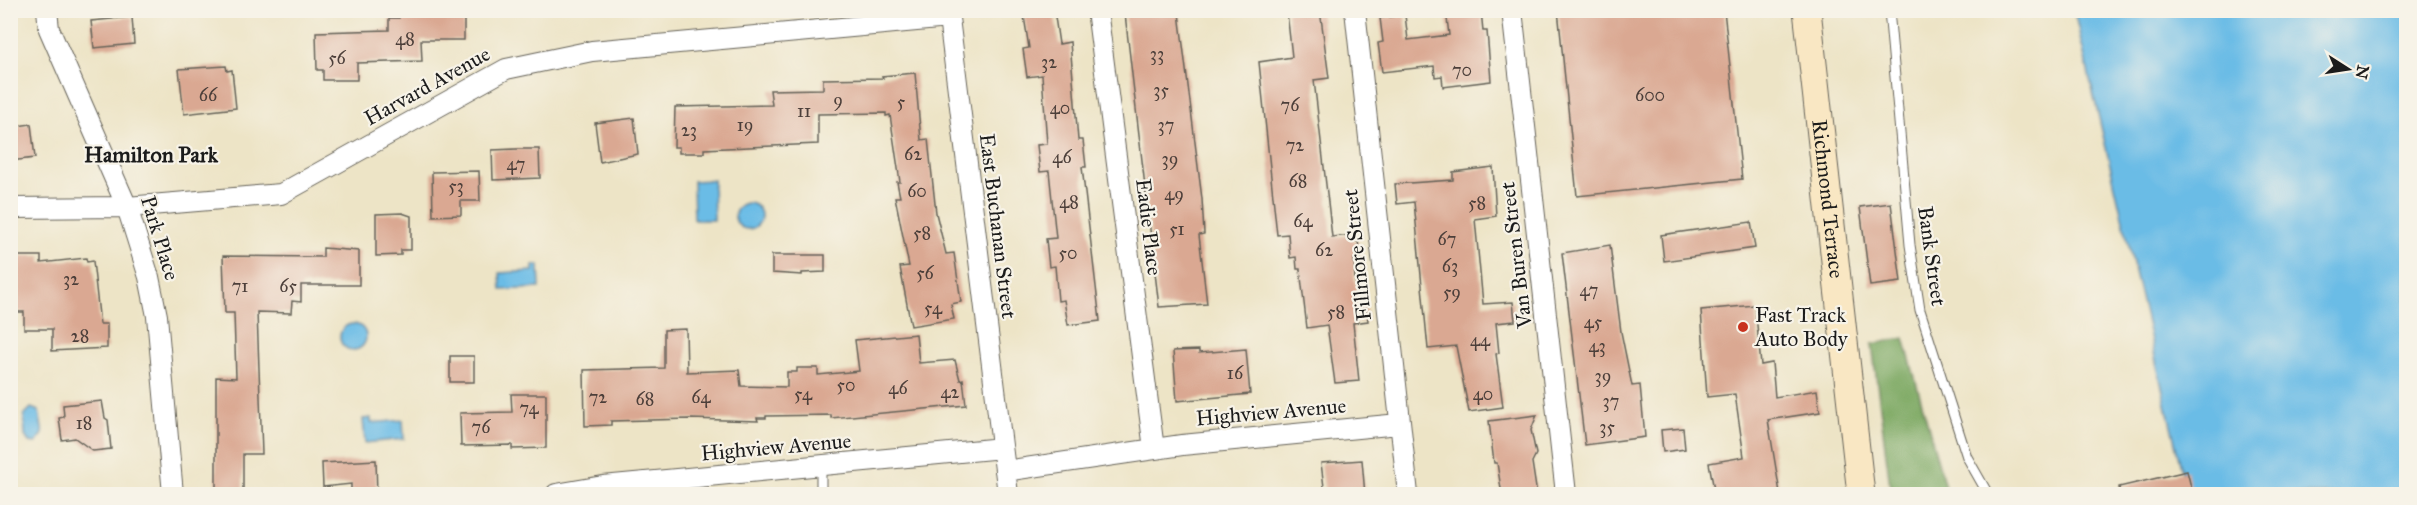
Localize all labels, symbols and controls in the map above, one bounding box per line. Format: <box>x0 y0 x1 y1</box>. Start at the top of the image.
house number: 48 <box>395 28 415 50</box>
north arrow <box>2318 39 2378 99</box>
street label: Harvard Avenue <box>359 41 495 131</box>
house number: 33 <box>1150 43 1164 65</box>
house number: 56 <box>328 47 347 69</box>
house number: 32 <box>1041 51 1057 73</box>
house number: 70 <box>1452 59 1472 81</box>
text: N <box>2351 63 2373 81</box>
house number: 35 <box>1153 79 1169 101</box>
house number: 66 <box>199 84 218 106</box>
house number: 600 <box>1635 84 1665 106</box>
house number: 9 <box>833 89 843 111</box>
house number: 5 <box>897 91 906 113</box>
house number: 76 <box>1281 94 1300 116</box>
house number: 40 <box>1050 97 1070 119</box>
house number: 11 <box>797 100 811 122</box>
house number: 19 <box>737 114 753 136</box>
house number: 37 <box>1158 114 1174 136</box>
street label: Richmond Terrace <box>1806 118 1850 280</box>
house number: 23 <box>681 119 697 141</box>
street label: East Buchanan Street <box>974 132 1022 321</box>
house number: 72 <box>1286 134 1304 156</box>
district label: Hamilton Park <box>84 141 219 168</box>
house number: 62 <box>904 143 922 165</box>
house number: 46 <box>1052 146 1072 168</box>
house number: 39 <box>1162 148 1178 170</box>
house number: 47 <box>507 153 525 175</box>
house number: 68 <box>1289 170 1307 192</box>
house number: 53 <box>448 175 464 197</box>
street label: Eadie Place <box>1130 177 1168 277</box>
house number: 60 <box>907 180 927 202</box>
street label: Van Buren Street <box>1494 180 1538 331</box>
house number: 49 <box>1164 183 1184 205</box>
street label: Fillmore Street <box>1337 187 1377 322</box>
house number: 48 <box>1059 191 1079 213</box>
house number: 58 <box>1468 192 1486 214</box>
street label: Park Place <box>135 193 185 283</box>
street label: Bank Street <box>1912 204 1952 308</box>
house number: 64 <box>1293 210 1314 232</box>
house number: 51 <box>1169 218 1185 240</box>
house number: 58 <box>913 222 931 244</box>
house number: 67 <box>1438 228 1456 250</box>
house number: 62 <box>1315 239 1333 261</box>
house number: 50 <box>1059 242 1077 264</box>
house number: 63 <box>1442 255 1458 277</box>
house number: 56 <box>916 262 935 284</box>
house number: 32 <box>63 268 79 290</box>
house number: 71 <box>232 275 248 297</box>
house number: 65 <box>279 275 297 297</box>
house number: 47 <box>1580 279 1598 301</box>
house number: 59 <box>1443 281 1461 303</box>
house number: 54 <box>924 297 943 319</box>
house number: 58 <box>1327 301 1345 323</box>
place label: Fast Track Auto Body <box>1754 302 1849 352</box>
house number: 45 <box>1584 311 1603 333</box>
marker: Fast Track Auto Body <box>1736 320 1750 334</box>
house number: 28 <box>71 325 89 347</box>
house number: 44 <box>1470 329 1491 351</box>
house number: 43 <box>1588 335 1606 357</box>
house number: 16 <box>1227 362 1244 384</box>
house number: 39 <box>1595 365 1611 387</box>
house number: 50 <box>837 374 855 396</box>
house number: 46 <box>888 377 908 399</box>
house number: 42 <box>941 381 960 403</box>
house number: 54 <box>794 383 813 405</box>
house number: 40 <box>1473 383 1493 405</box>
house number: 72 <box>589 386 607 408</box>
house number: 64 <box>691 386 712 408</box>
house number: 68 <box>636 388 654 410</box>
house number: 37 <box>1603 390 1619 412</box>
street label: Highview Avenue <box>1195 392 1348 432</box>
house number: 74 <box>519 397 540 419</box>
house number: 18 <box>76 412 92 434</box>
house number: 76 <box>472 416 491 438</box>
house number: 35 <box>1599 416 1615 438</box>
street label: Highview Avenue <box>700 427 853 467</box>

